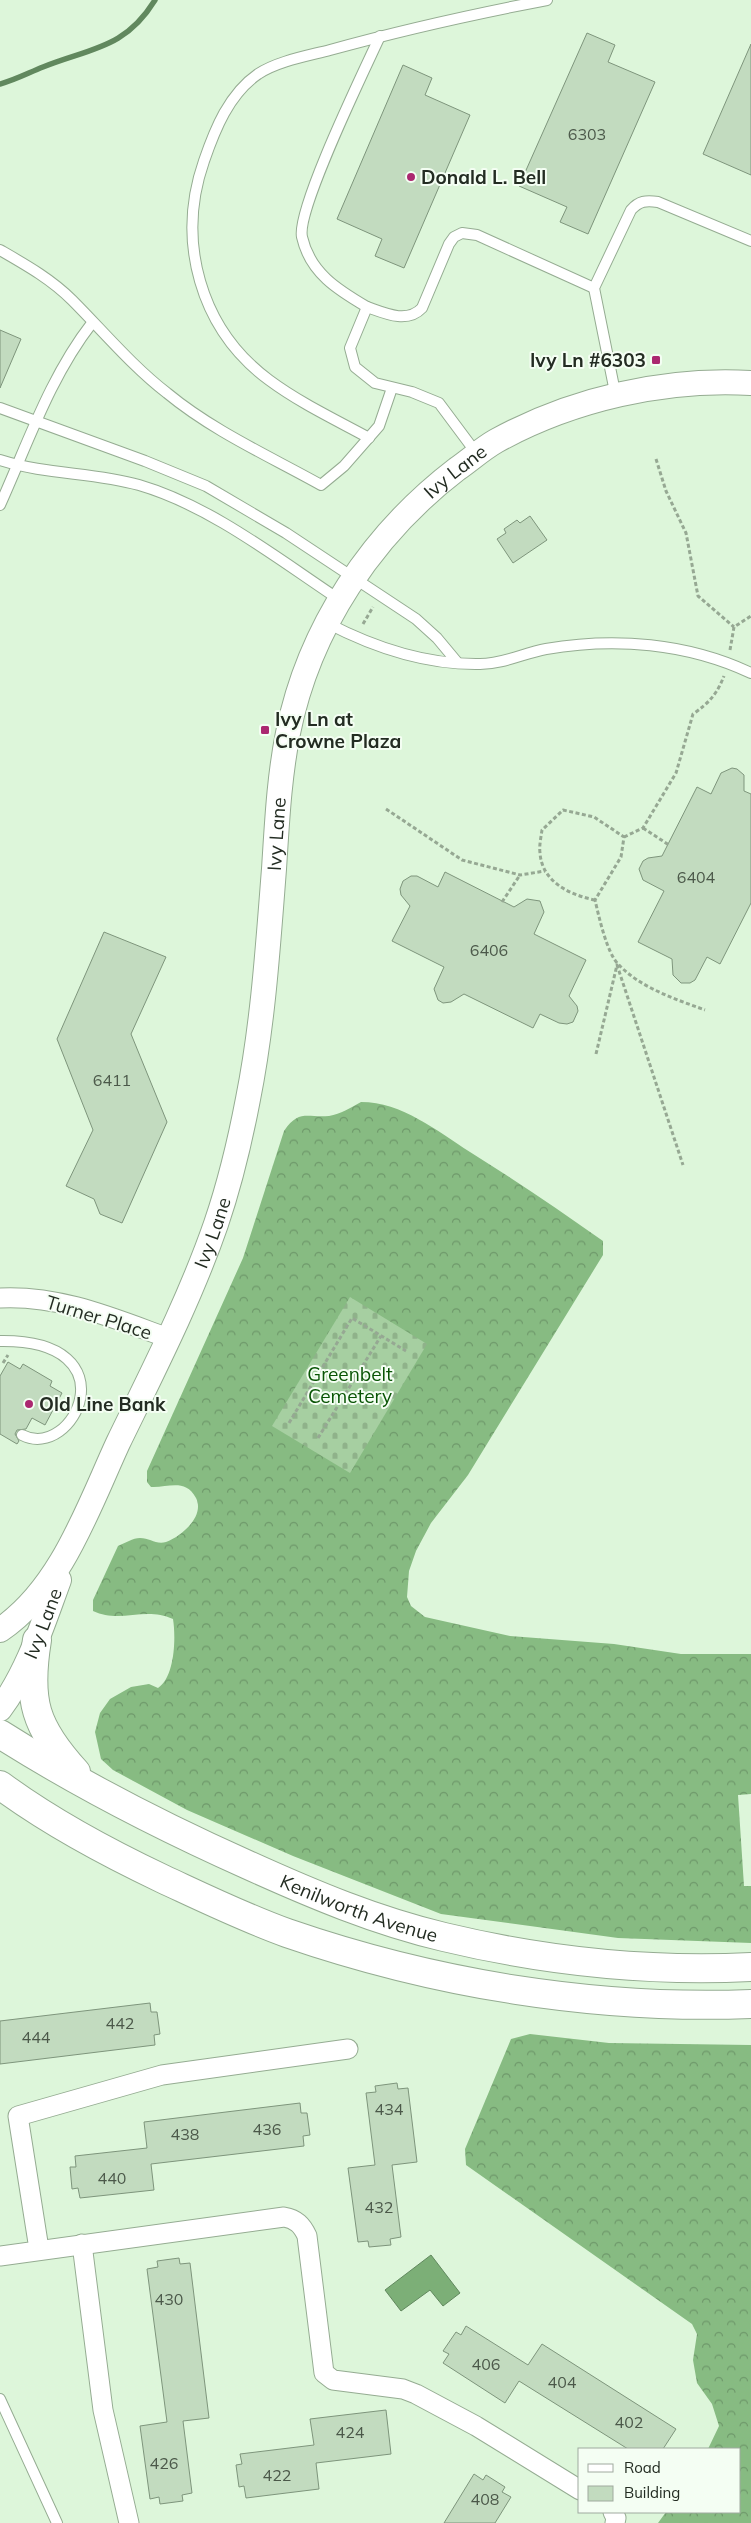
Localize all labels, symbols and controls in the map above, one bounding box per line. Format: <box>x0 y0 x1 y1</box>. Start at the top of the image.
house number: 6303 <box>568 124 606 144</box>
place label: Donald L. Bell <box>421 165 546 189</box>
marker: Donald L. Bell <box>405 171 417 183</box>
place label: Ivy Ln #6303 <box>530 348 646 372</box>
marker: Ivy Ln #6303 <box>650 354 662 366</box>
street label: Ivy Lane <box>418 439 491 503</box>
place label: Ivy Ln at Crowne Plaza <box>275 707 401 753</box>
marker: Ivy Ln at Crowne Plaza <box>259 724 271 736</box>
street label: Ivy Lane <box>262 796 291 871</box>
house number: 6404 <box>677 867 716 887</box>
house number: 6406 <box>470 940 508 960</box>
house number: 6411 <box>93 1070 131 1090</box>
street label: Ivy Lane <box>189 1194 236 1271</box>
street label: Turner Place <box>43 1290 155 1344</box>
park label: Greenbelt Cemetery <box>307 1362 393 1408</box>
place label: Old Line Bank <box>39 1392 166 1416</box>
marker: Old Line Bank <box>23 1398 35 1410</box>
street label: Ivy Lane <box>18 1585 67 1663</box>
street label: Kenilworth Avenue <box>276 1869 440 1947</box>
house number: 442 <box>106 2013 134 2033</box>
house number: 444 <box>22 2027 51 2047</box>
house number: 434 <box>375 2099 404 2119</box>
house number: 436 <box>253 2119 281 2139</box>
house number: 438 <box>171 2124 199 2144</box>
house number: 440 <box>98 2168 126 2188</box>
house number: 432 <box>365 2197 393 2217</box>
house number: 430 <box>155 2289 183 2309</box>
house number: 406 <box>472 2354 500 2374</box>
house number: 404 <box>548 2372 577 2392</box>
house number: 402 <box>615 2412 643 2432</box>
house number: 424 <box>336 2422 365 2442</box>
legend <box>578 2448 741 2513</box>
house number: 426 <box>150 2453 178 2473</box>
text: Road <box>624 2458 661 2477</box>
house number: 422 <box>263 2465 291 2485</box>
text: Building <box>624 2483 680 2502</box>
house number: 408 <box>471 2489 499 2509</box>

